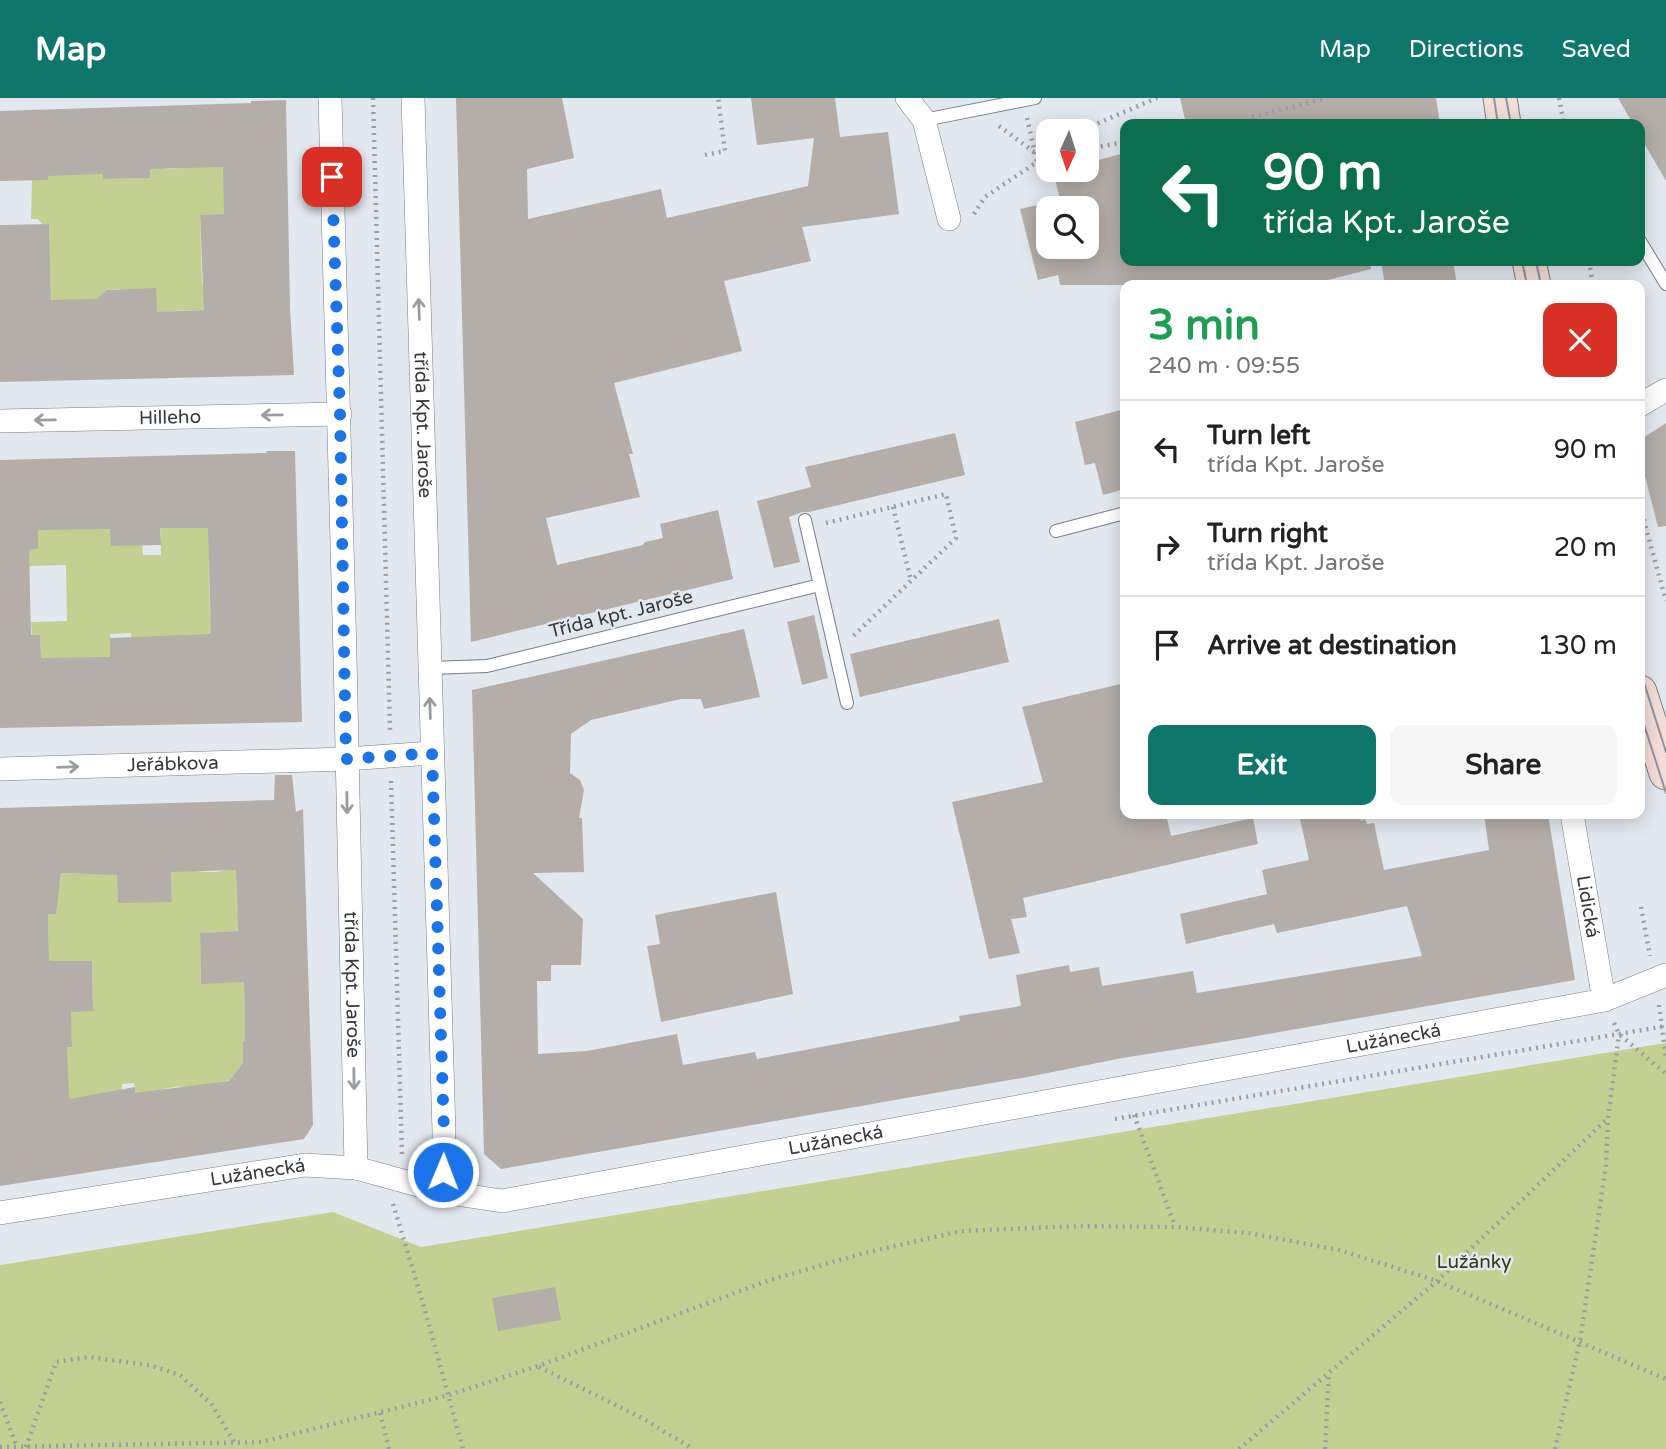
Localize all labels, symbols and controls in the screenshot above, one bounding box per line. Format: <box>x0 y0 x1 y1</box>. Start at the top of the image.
text: Map <box>35 30 106 69</box>
text: Map <box>1319 35 1371 64</box>
text: Directions <box>1409 35 1524 64</box>
text: Saved <box>1562 35 1631 64</box>
north arrow <box>1036 119 1099 182</box>
map controls <box>1036 119 1099 259</box>
text: 90 m <box>1263 144 1382 203</box>
pin <box>302 147 362 207</box>
icon: left <box>1148 147 1239 238</box>
icon: arrive <box>313 158 351 196</box>
button: search <box>1036 196 1099 259</box>
text: třída Kpt. Jaroše <box>1263 204 1510 242</box>
one-way arrow <box>412 298 425 321</box>
text: 3 min <box>1148 300 1260 351</box>
button: close <box>1543 303 1617 377</box>
street label: třída Kpt. Jaroše <box>410 351 436 499</box>
text: 240 m · 09:55 <box>1148 352 1300 380</box>
street label: Hilleho <box>139 406 201 429</box>
one-way arrow <box>261 409 284 422</box>
one-way arrow <box>33 413 56 427</box>
text: Turn left <box>1207 420 1310 451</box>
icon: left <box>1148 430 1186 468</box>
text: 90 m <box>1554 434 1617 465</box>
text: třída Kpt. Jaroše <box>1207 451 1384 479</box>
text: Turn right <box>1207 518 1328 549</box>
icon: right <box>1148 528 1186 566</box>
text: 20 m <box>1554 532 1617 563</box>
text: třída Kpt. Jaroše <box>1207 549 1384 577</box>
street label: Třída kpt. Jaroše <box>547 585 695 643</box>
icon: arrive <box>1148 626 1186 664</box>
text: Arrive at destination <box>1207 630 1457 661</box>
text: 130 m <box>1537 630 1617 661</box>
one-way arrow <box>424 696 437 719</box>
button: Exit <box>1148 725 1376 805</box>
button: Share <box>1390 725 1617 805</box>
street label: Jeřábkova <box>127 752 219 776</box>
one-way arrow <box>56 760 79 773</box>
one-way arrow <box>340 791 354 814</box>
street label: Lidická <box>1572 874 1604 940</box>
street label: třída Kpt. Jaroše <box>339 911 365 1058</box>
street label: Lužánecká <box>1344 1019 1443 1058</box>
one-way arrow <box>348 1068 361 1091</box>
street label: Lužánecká <box>787 1121 885 1160</box>
position arrow <box>406 1135 480 1209</box>
street label: Lužánecká <box>209 1154 307 1191</box>
park label: Lužánky <box>1437 1251 1511 1273</box>

